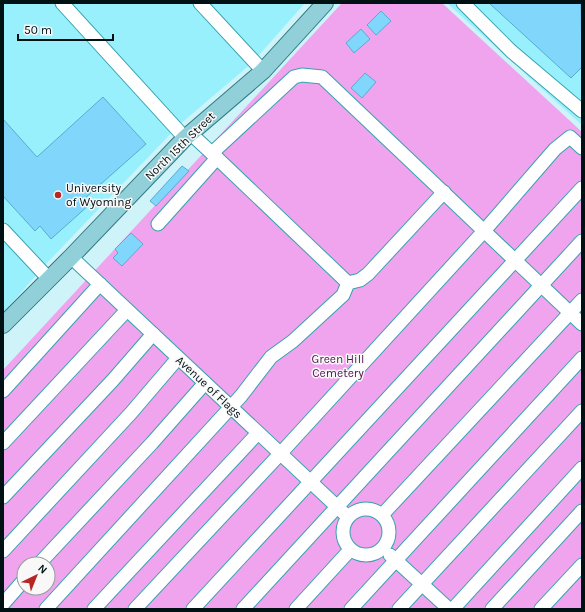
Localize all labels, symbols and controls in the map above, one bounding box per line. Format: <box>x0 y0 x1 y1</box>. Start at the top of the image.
scale bar <box>18 16 113 42</box>
text: 50 m <box>24 23 52 37</box>
street label: North 15th Street <box>142 109 218 183</box>
place label: University of Wyoming <box>66 181 131 209</box>
marker: University of Wyoming <box>53 190 63 200</box>
park label: Green Hill Cemetery <box>312 352 364 380</box>
street label: Avenue of Flags <box>173 353 245 421</box>
north arrow <box>16 556 56 596</box>
text: N <box>35 562 50 576</box>

